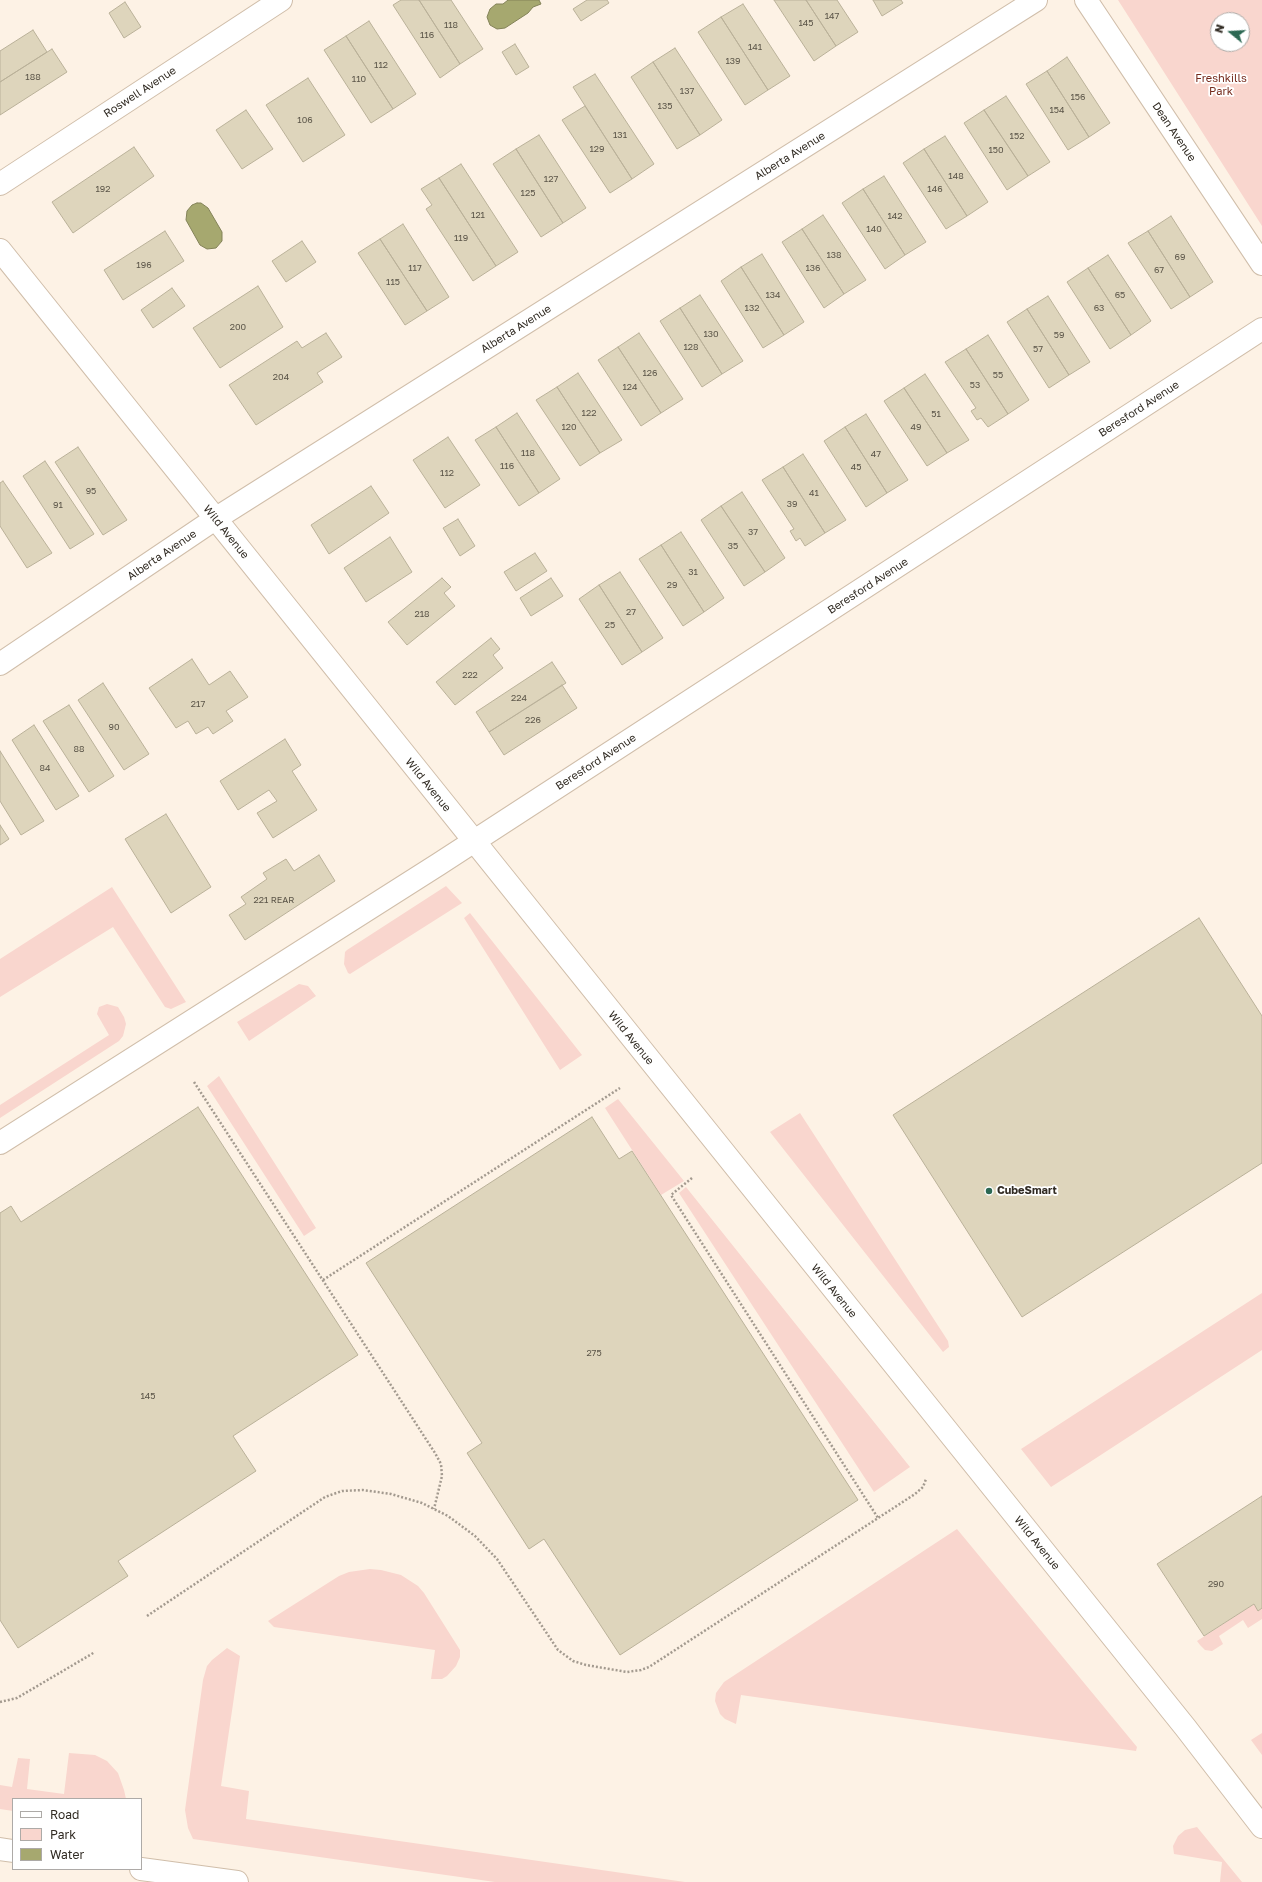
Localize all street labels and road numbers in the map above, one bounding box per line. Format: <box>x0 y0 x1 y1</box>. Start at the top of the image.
street label: Roswell Avenue <box>101 64 179 120</box>
street label: Dean Avenue <box>1149 100 1199 164</box>
street label: Alberta Avenue <box>752 129 828 183</box>
street label: Alberta Avenue <box>478 302 554 356</box>
street label: Beresford Avenue <box>1096 378 1182 440</box>
street label: Wild Avenue <box>200 502 252 562</box>
street label: Alberta Avenue <box>125 527 199 583</box>
street label: Beresford Avenue <box>825 555 911 617</box>
street label: Beresford Avenue <box>553 731 639 793</box>
street label: Wild Avenue <box>402 755 454 815</box>
street label: Wild Avenue <box>605 1008 657 1068</box>
street label: Wild Avenue <box>808 1261 860 1321</box>
street label: Wild Avenue <box>1011 1513 1063 1573</box>

